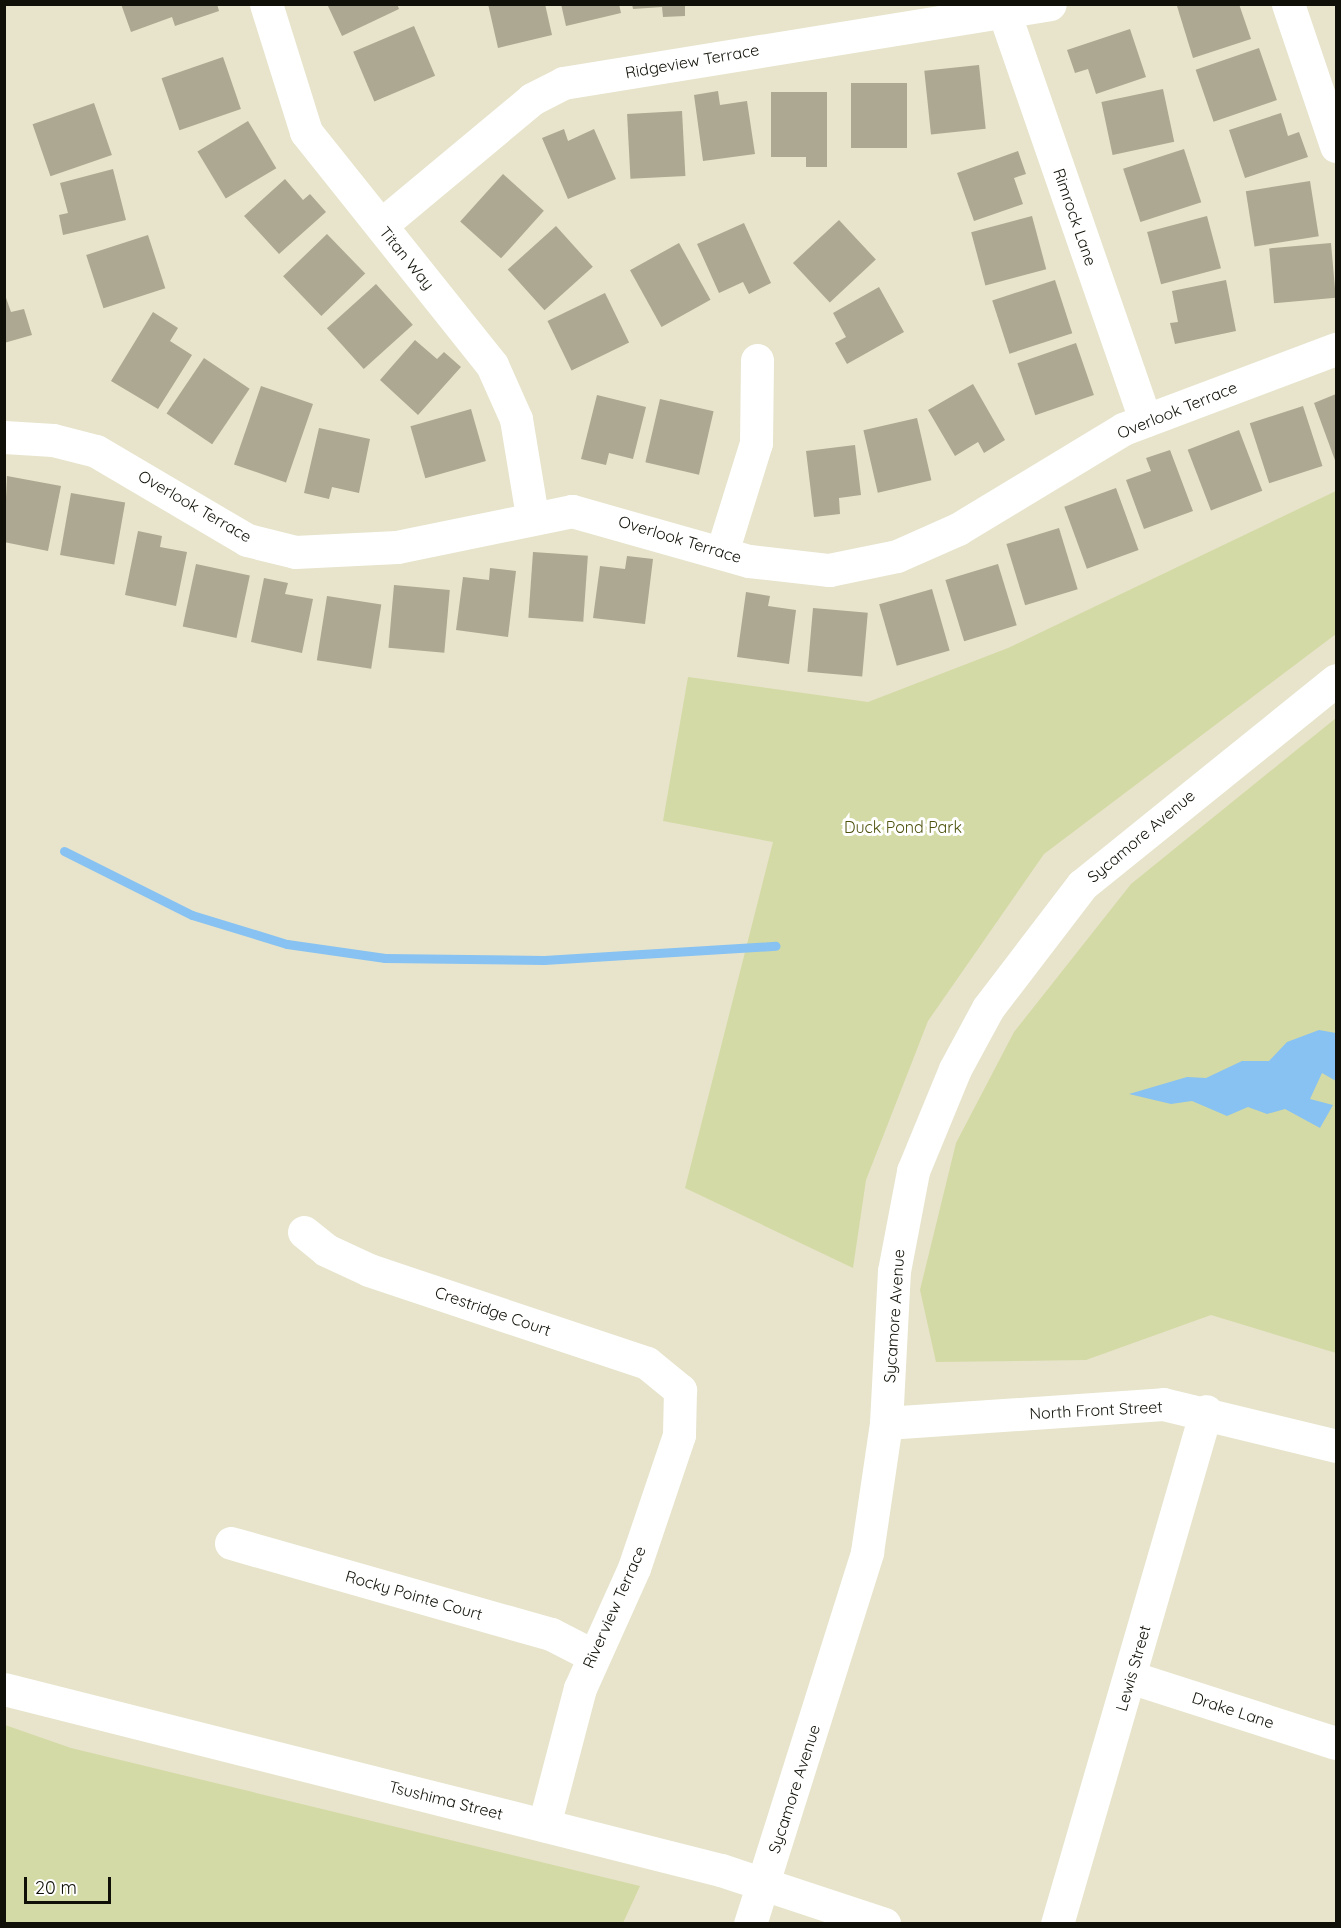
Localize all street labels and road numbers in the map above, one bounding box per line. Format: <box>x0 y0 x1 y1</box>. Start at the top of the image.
street label: Ridgeview Terrace <box>624 40 760 82</box>
street label: Rimrock Lane <box>1049 166 1101 268</box>
street label: Titan Way <box>376 222 438 294</box>
street label: Overlook Terrace <box>1114 377 1240 443</box>
street label: Overlook Terrace <box>135 466 255 546</box>
street label: Overlook Terrace <box>616 511 744 567</box>
street label: Sycamore Avenue <box>1083 786 1199 886</box>
street label: Sycamore Avenue <box>880 1248 908 1384</box>
street label: Crestridge Court <box>432 1282 554 1340</box>
street label: North Front Street <box>1029 1397 1163 1423</box>
street label: Riverview Terrace <box>578 1543 650 1671</box>
street label: Rocky Pointe Court <box>343 1566 485 1624</box>
street label: Lewis Street <box>1112 1623 1154 1713</box>
street label: Drake Lane <box>1189 1688 1277 1732</box>
street label: Sycamore Avenue <box>764 1722 824 1856</box>
street label: Tsushima Street <box>387 1777 505 1823</box>

